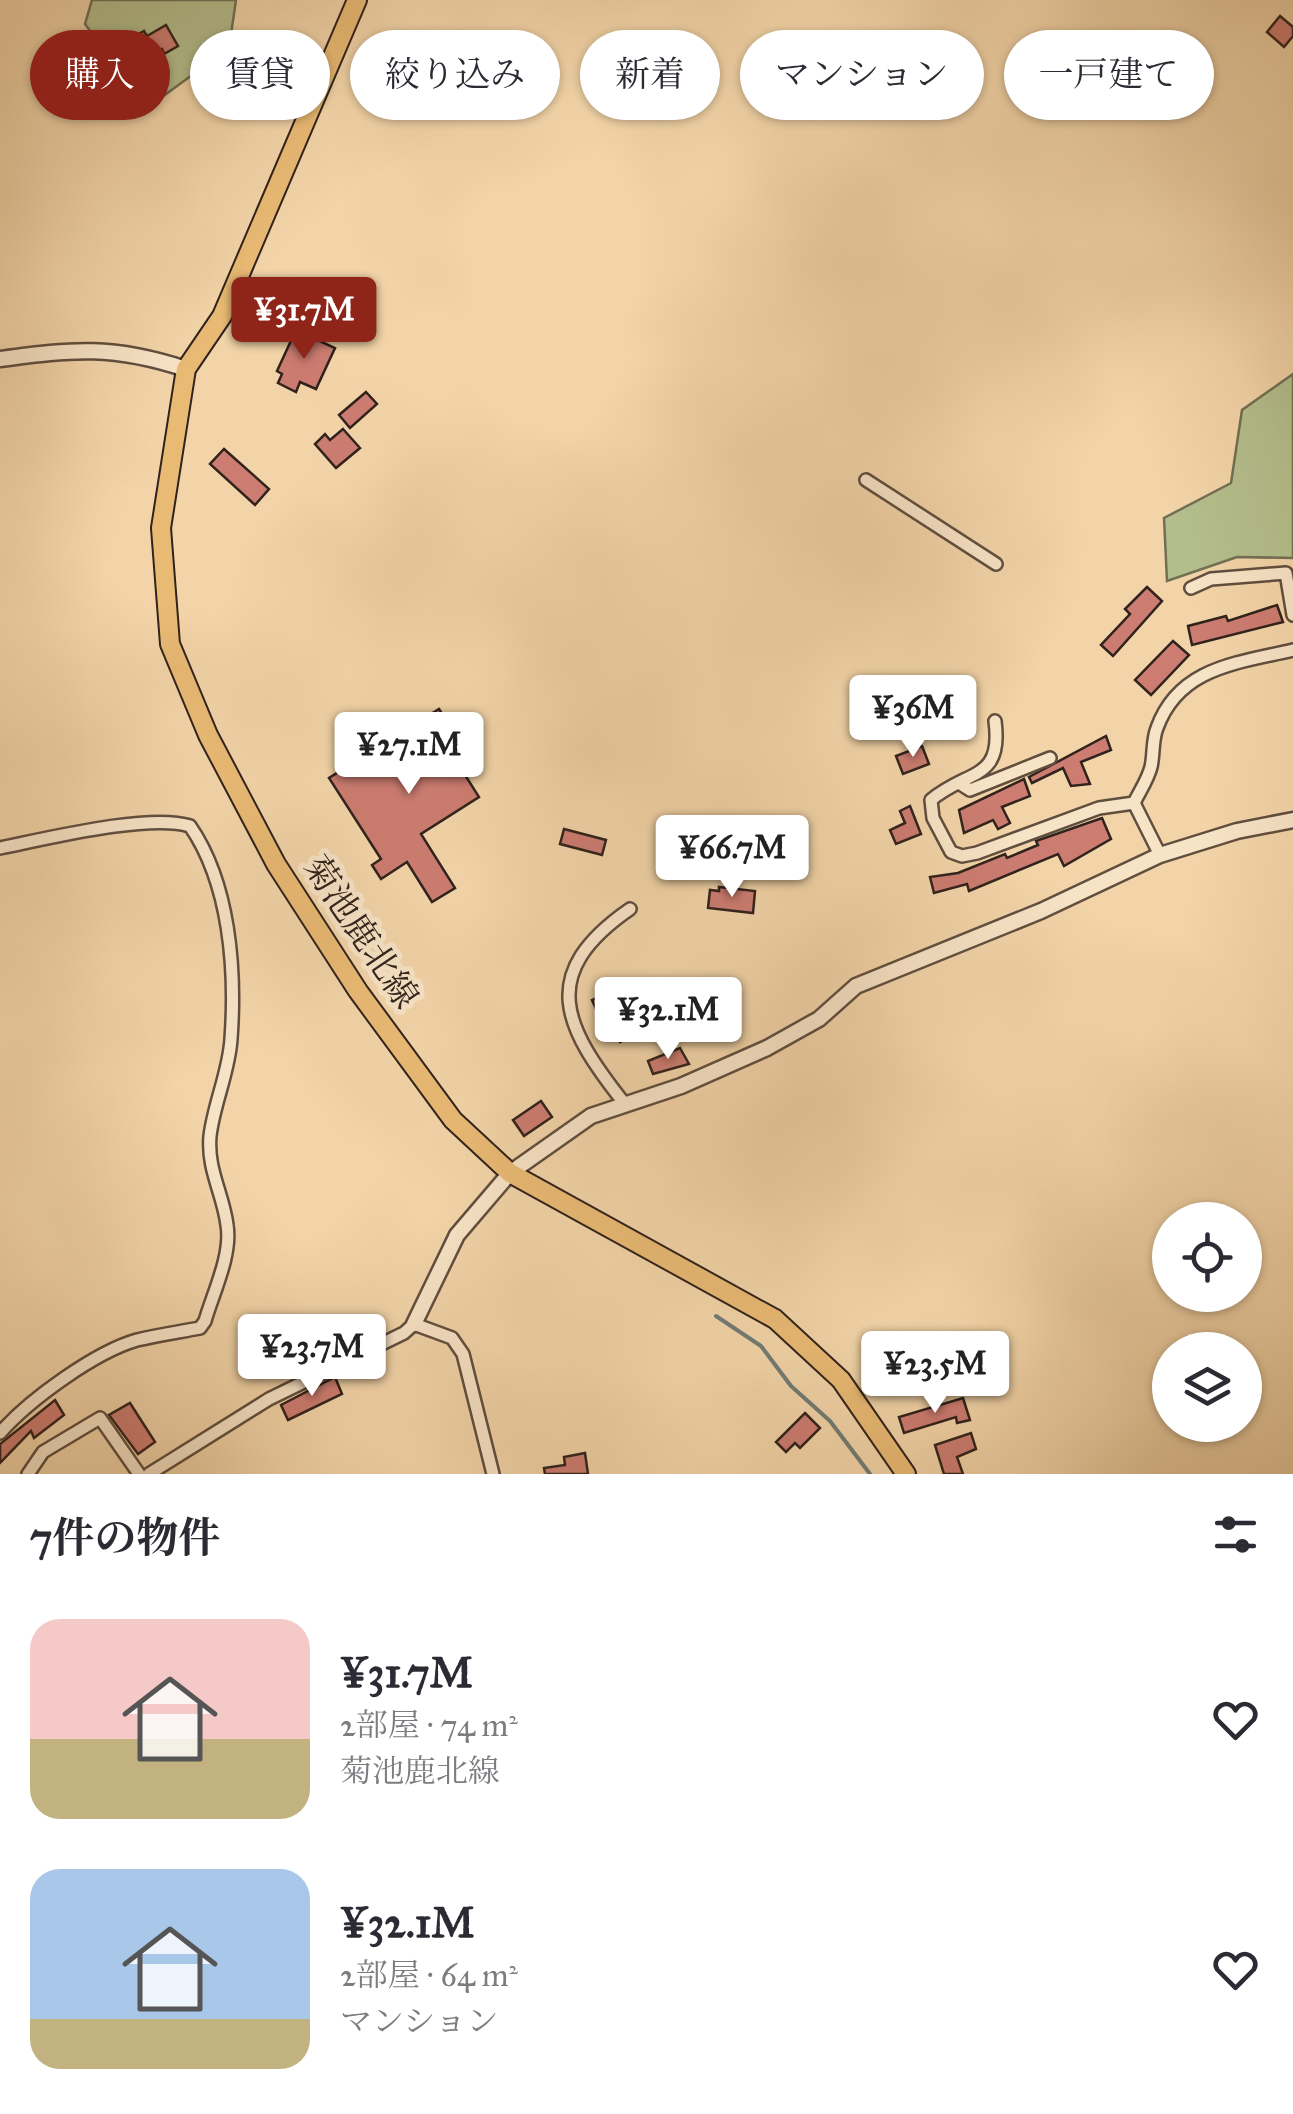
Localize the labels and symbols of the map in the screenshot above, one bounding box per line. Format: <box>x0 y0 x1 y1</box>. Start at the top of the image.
pin: ¥31.7M <box>223 277 385 362</box>
pin: ¥36M <box>854 675 972 760</box>
pin: ¥27.1M <box>328 712 490 797</box>
pin: ¥66.7M <box>651 815 813 900</box>
street label: 菊池鹿北線 <box>294 847 428 1017</box>
pin: ¥32.1M <box>587 977 749 1062</box>
pin: ¥23.7M <box>231 1314 393 1399</box>
pin: ¥23.5M <box>854 1331 1016 1416</box>

